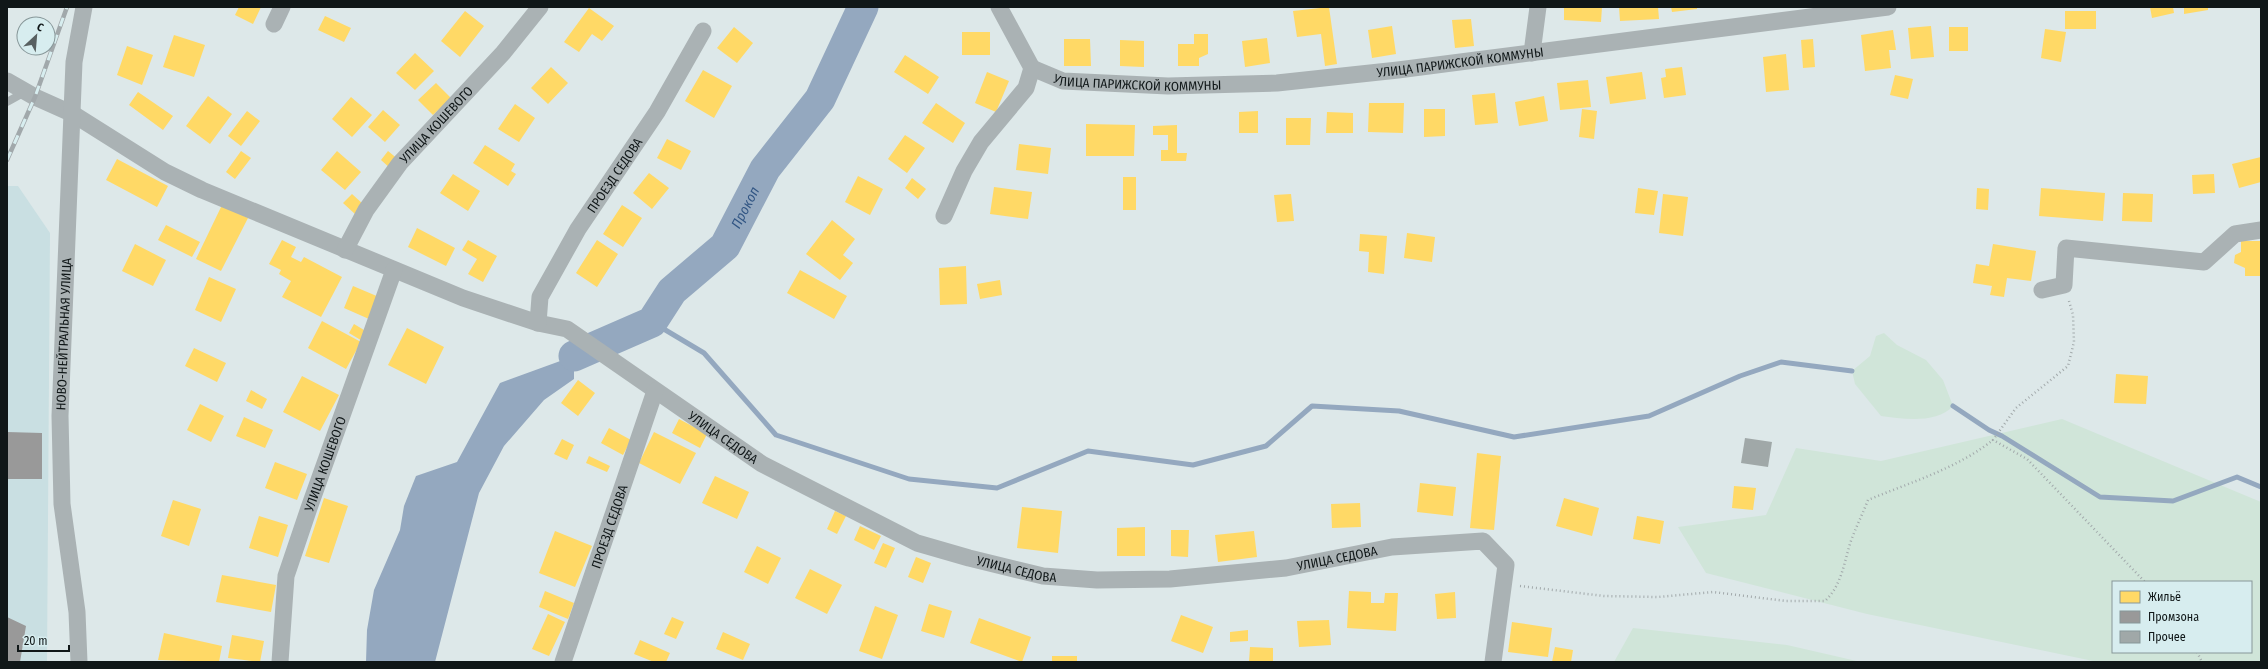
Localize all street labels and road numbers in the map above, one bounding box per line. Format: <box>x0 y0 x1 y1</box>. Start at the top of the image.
street label: УЛИЦА ПАРИЖСКОЙ КОММУНЫ <box>1375 44 1544 80</box>
street label: УЛИЦА ПАРИЖСКОЙ КОММУНЫ <box>1050 70 1221 94</box>
street label: УЛИЦА КОШЕВОГО <box>396 83 476 167</box>
street label: ПРОЕЗД СЕДОВА <box>584 135 645 215</box>
street label: НОВО-НЕЙТРАЛЬНАЯ УЛИЦА <box>53 257 74 411</box>
street label: УЛИЦА СЕДОВА <box>685 407 761 467</box>
street label: УЛИЦА КОШЕВОГО <box>301 414 349 514</box>
street label: ПРОЕЗД СЕДОВА <box>588 483 630 570</box>
street label: УЛИЦА СЕДОВА <box>1295 543 1379 573</box>
street label: УЛИЦА СЕДОВА <box>974 552 1057 584</box>

